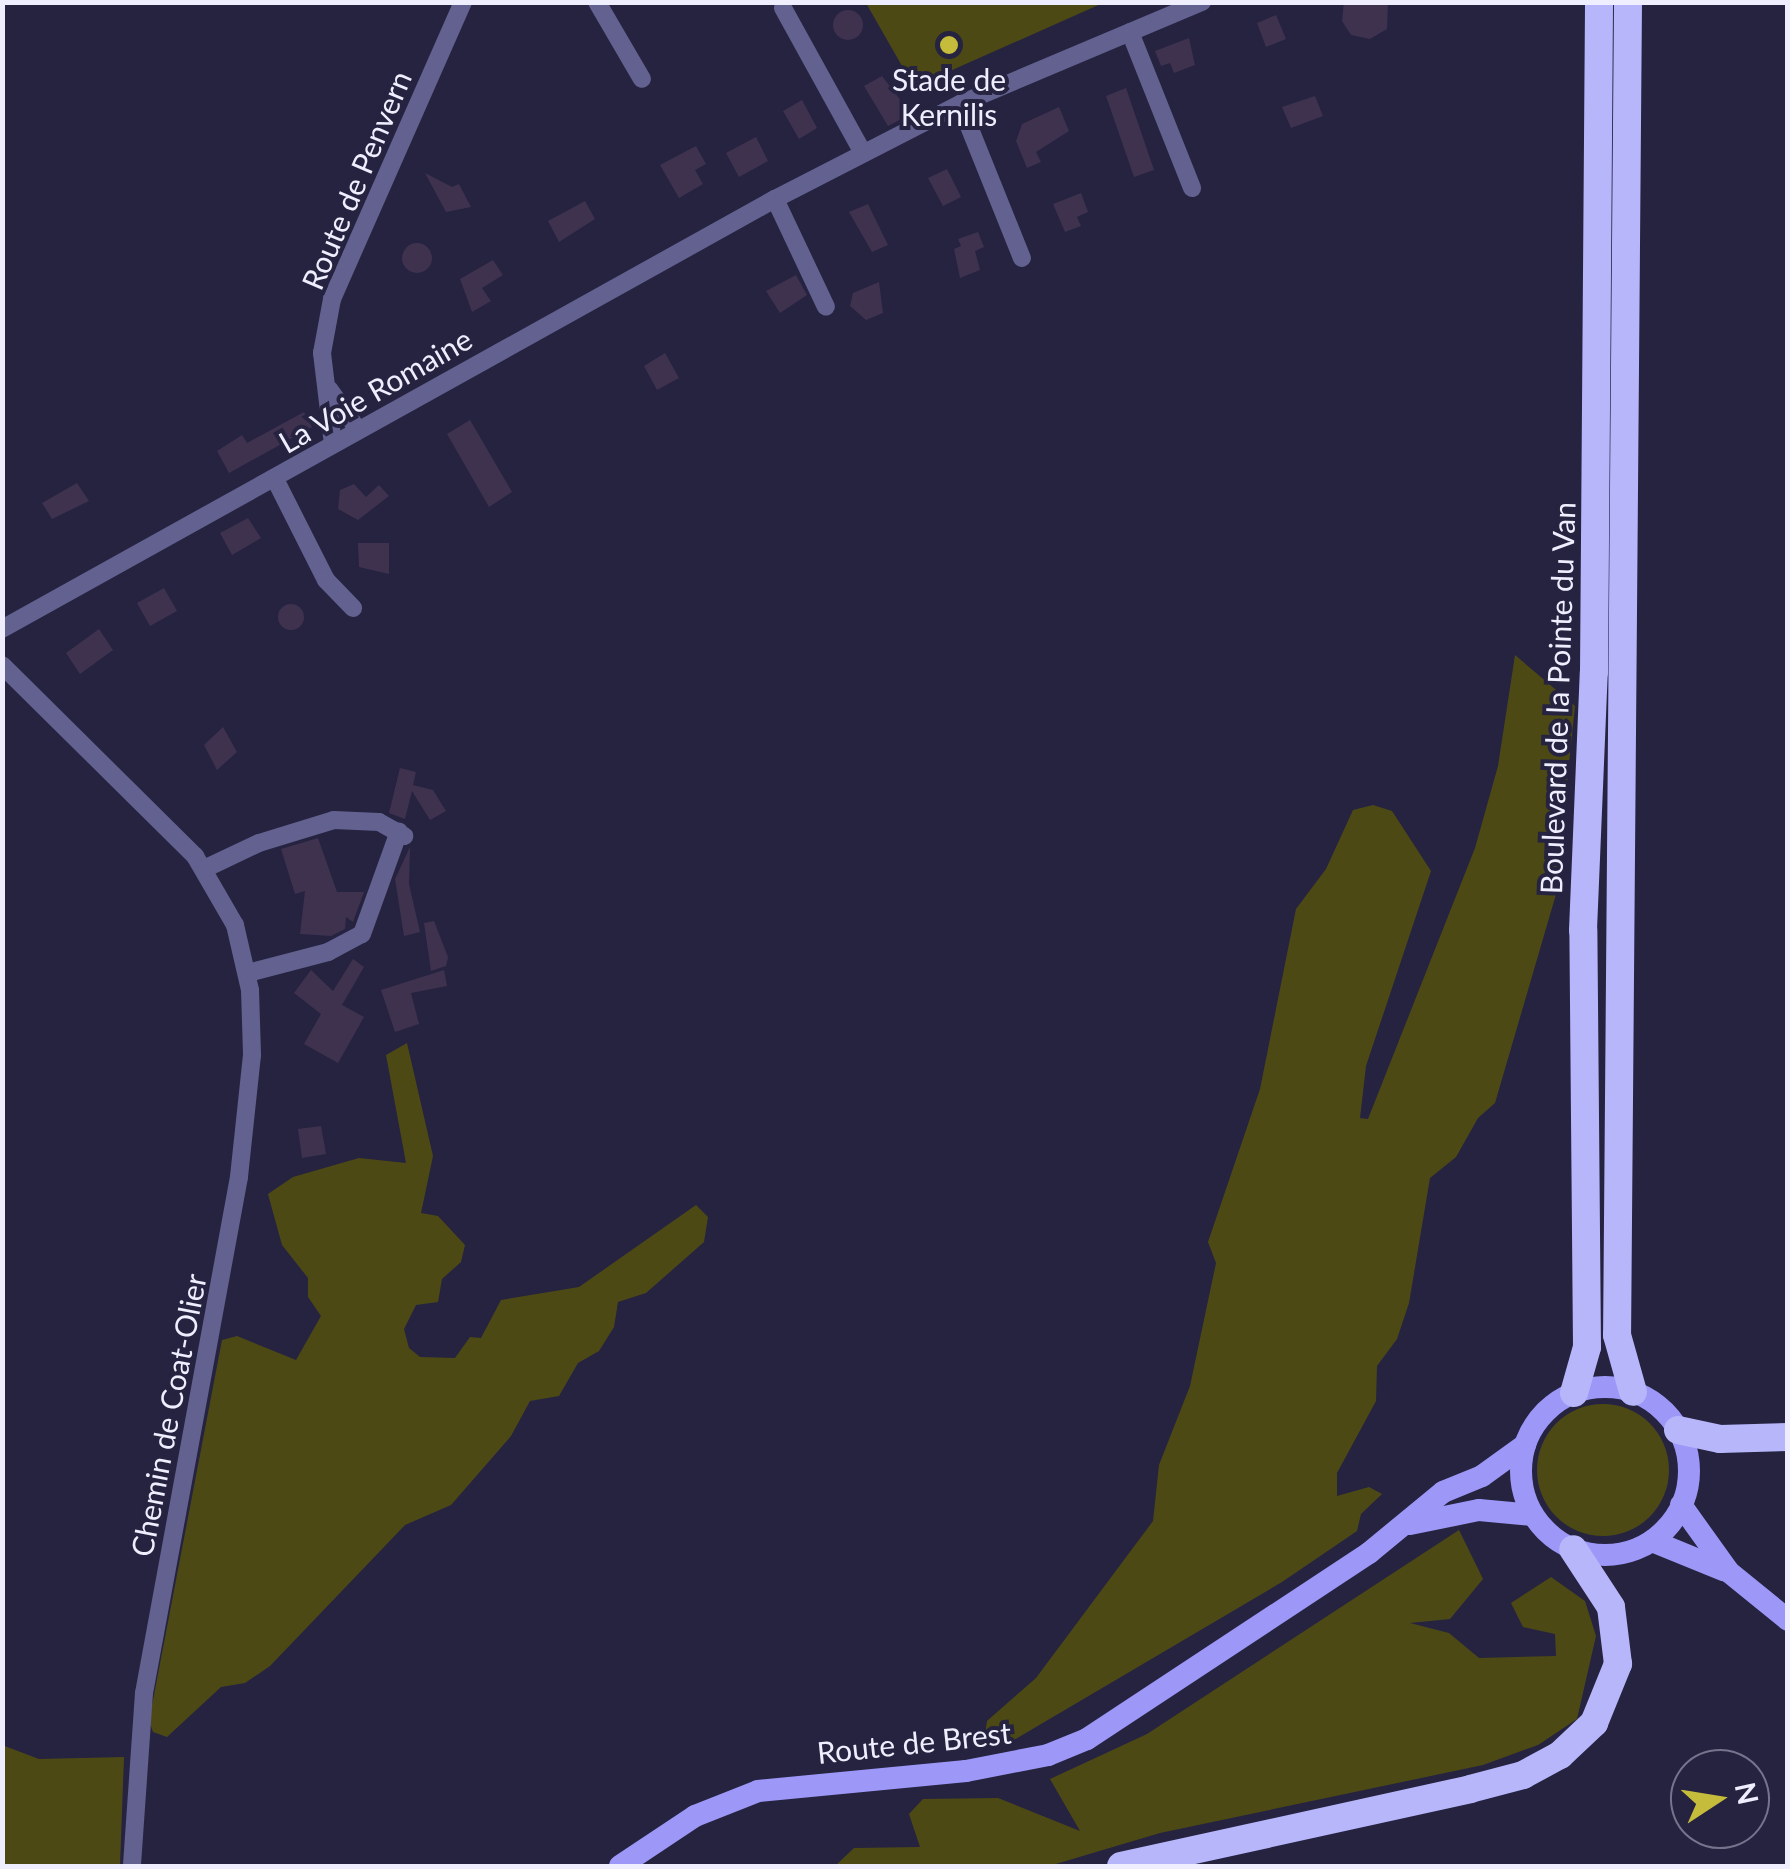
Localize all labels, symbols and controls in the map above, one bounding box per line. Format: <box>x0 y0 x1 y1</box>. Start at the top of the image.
marker: Stade de Kernilis <box>938 34 960 56</box>
place label: Stade de Kernilis <box>892 61 1006 132</box>
street label: Route de Penvern <box>294 65 418 295</box>
street label: La Voie Romaine <box>272 320 478 460</box>
street label: Boulevard de la Pointe du Van <box>1532 501 1582 895</box>
street label: Chemin de Coat-Olier <box>123 1271 213 1559</box>
street label: Route de Brest <box>815 1714 1013 1770</box>
north arrow <box>1670 1749 1770 1849</box>
text: N <box>1729 1779 1766 1807</box>

